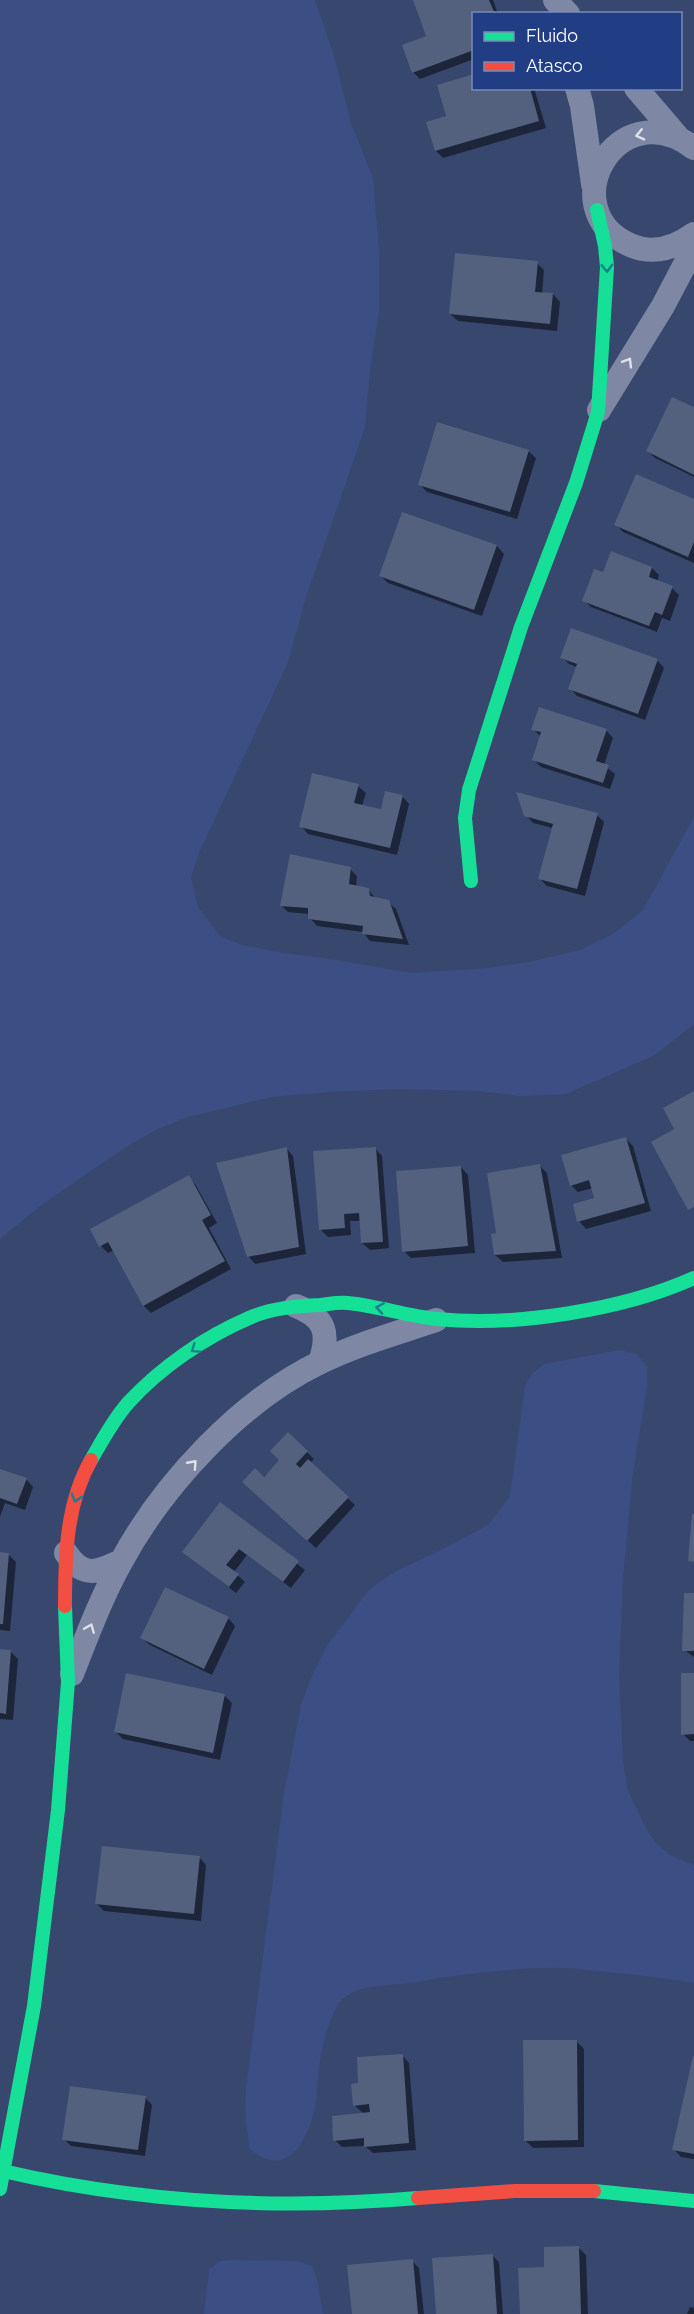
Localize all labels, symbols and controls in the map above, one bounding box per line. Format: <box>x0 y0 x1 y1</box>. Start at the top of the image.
legend <box>472 12 682 90</box>
text: Fluido <box>526 25 578 46</box>
text: Atasco <box>526 55 583 76</box>
one-way arrow <box>635 127 645 140</box>
one-way arrow <box>600 263 613 272</box>
one-way arrow <box>621 358 633 368</box>
one-way arrow <box>375 1302 385 1315</box>
one-way arrow <box>190 1342 201 1353</box>
one-way arrow <box>186 1460 197 1470</box>
one-way arrow <box>71 1492 83 1503</box>
one-way arrow <box>83 1623 95 1634</box>

